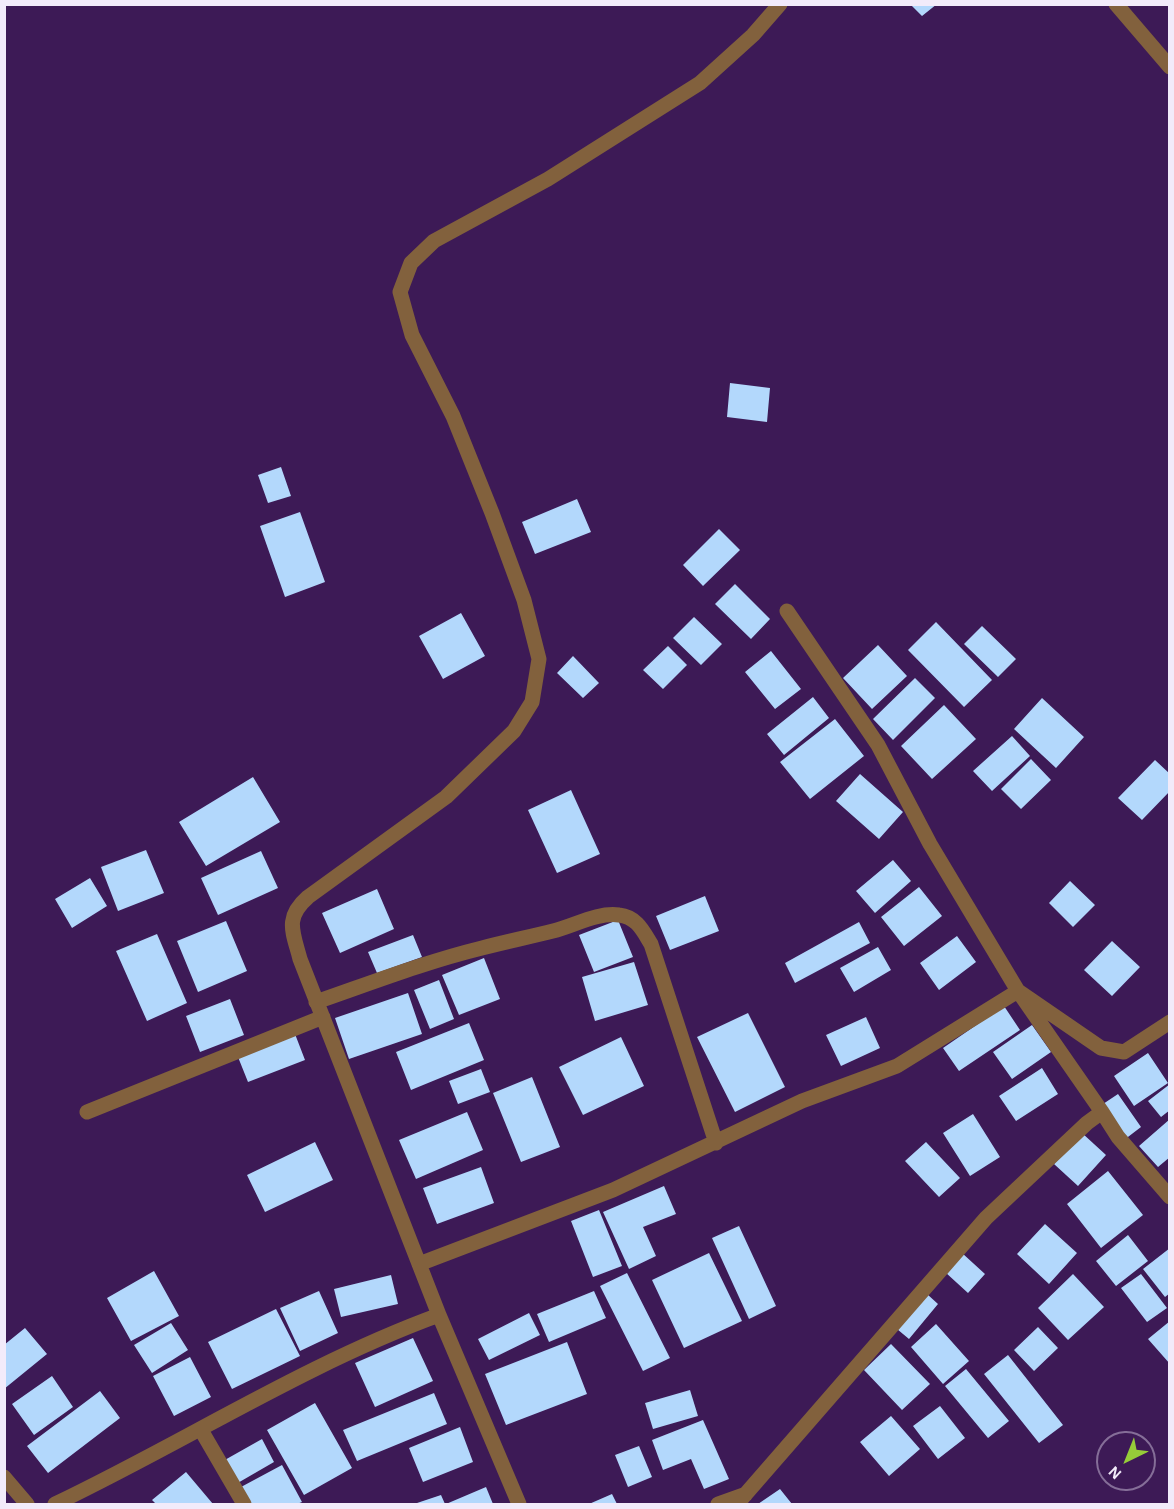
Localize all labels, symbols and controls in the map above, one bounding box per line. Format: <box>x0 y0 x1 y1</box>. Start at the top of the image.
north arrow <box>1096 1431 1156 1491</box>
text: N <box>1106 1463 1125 1482</box>

